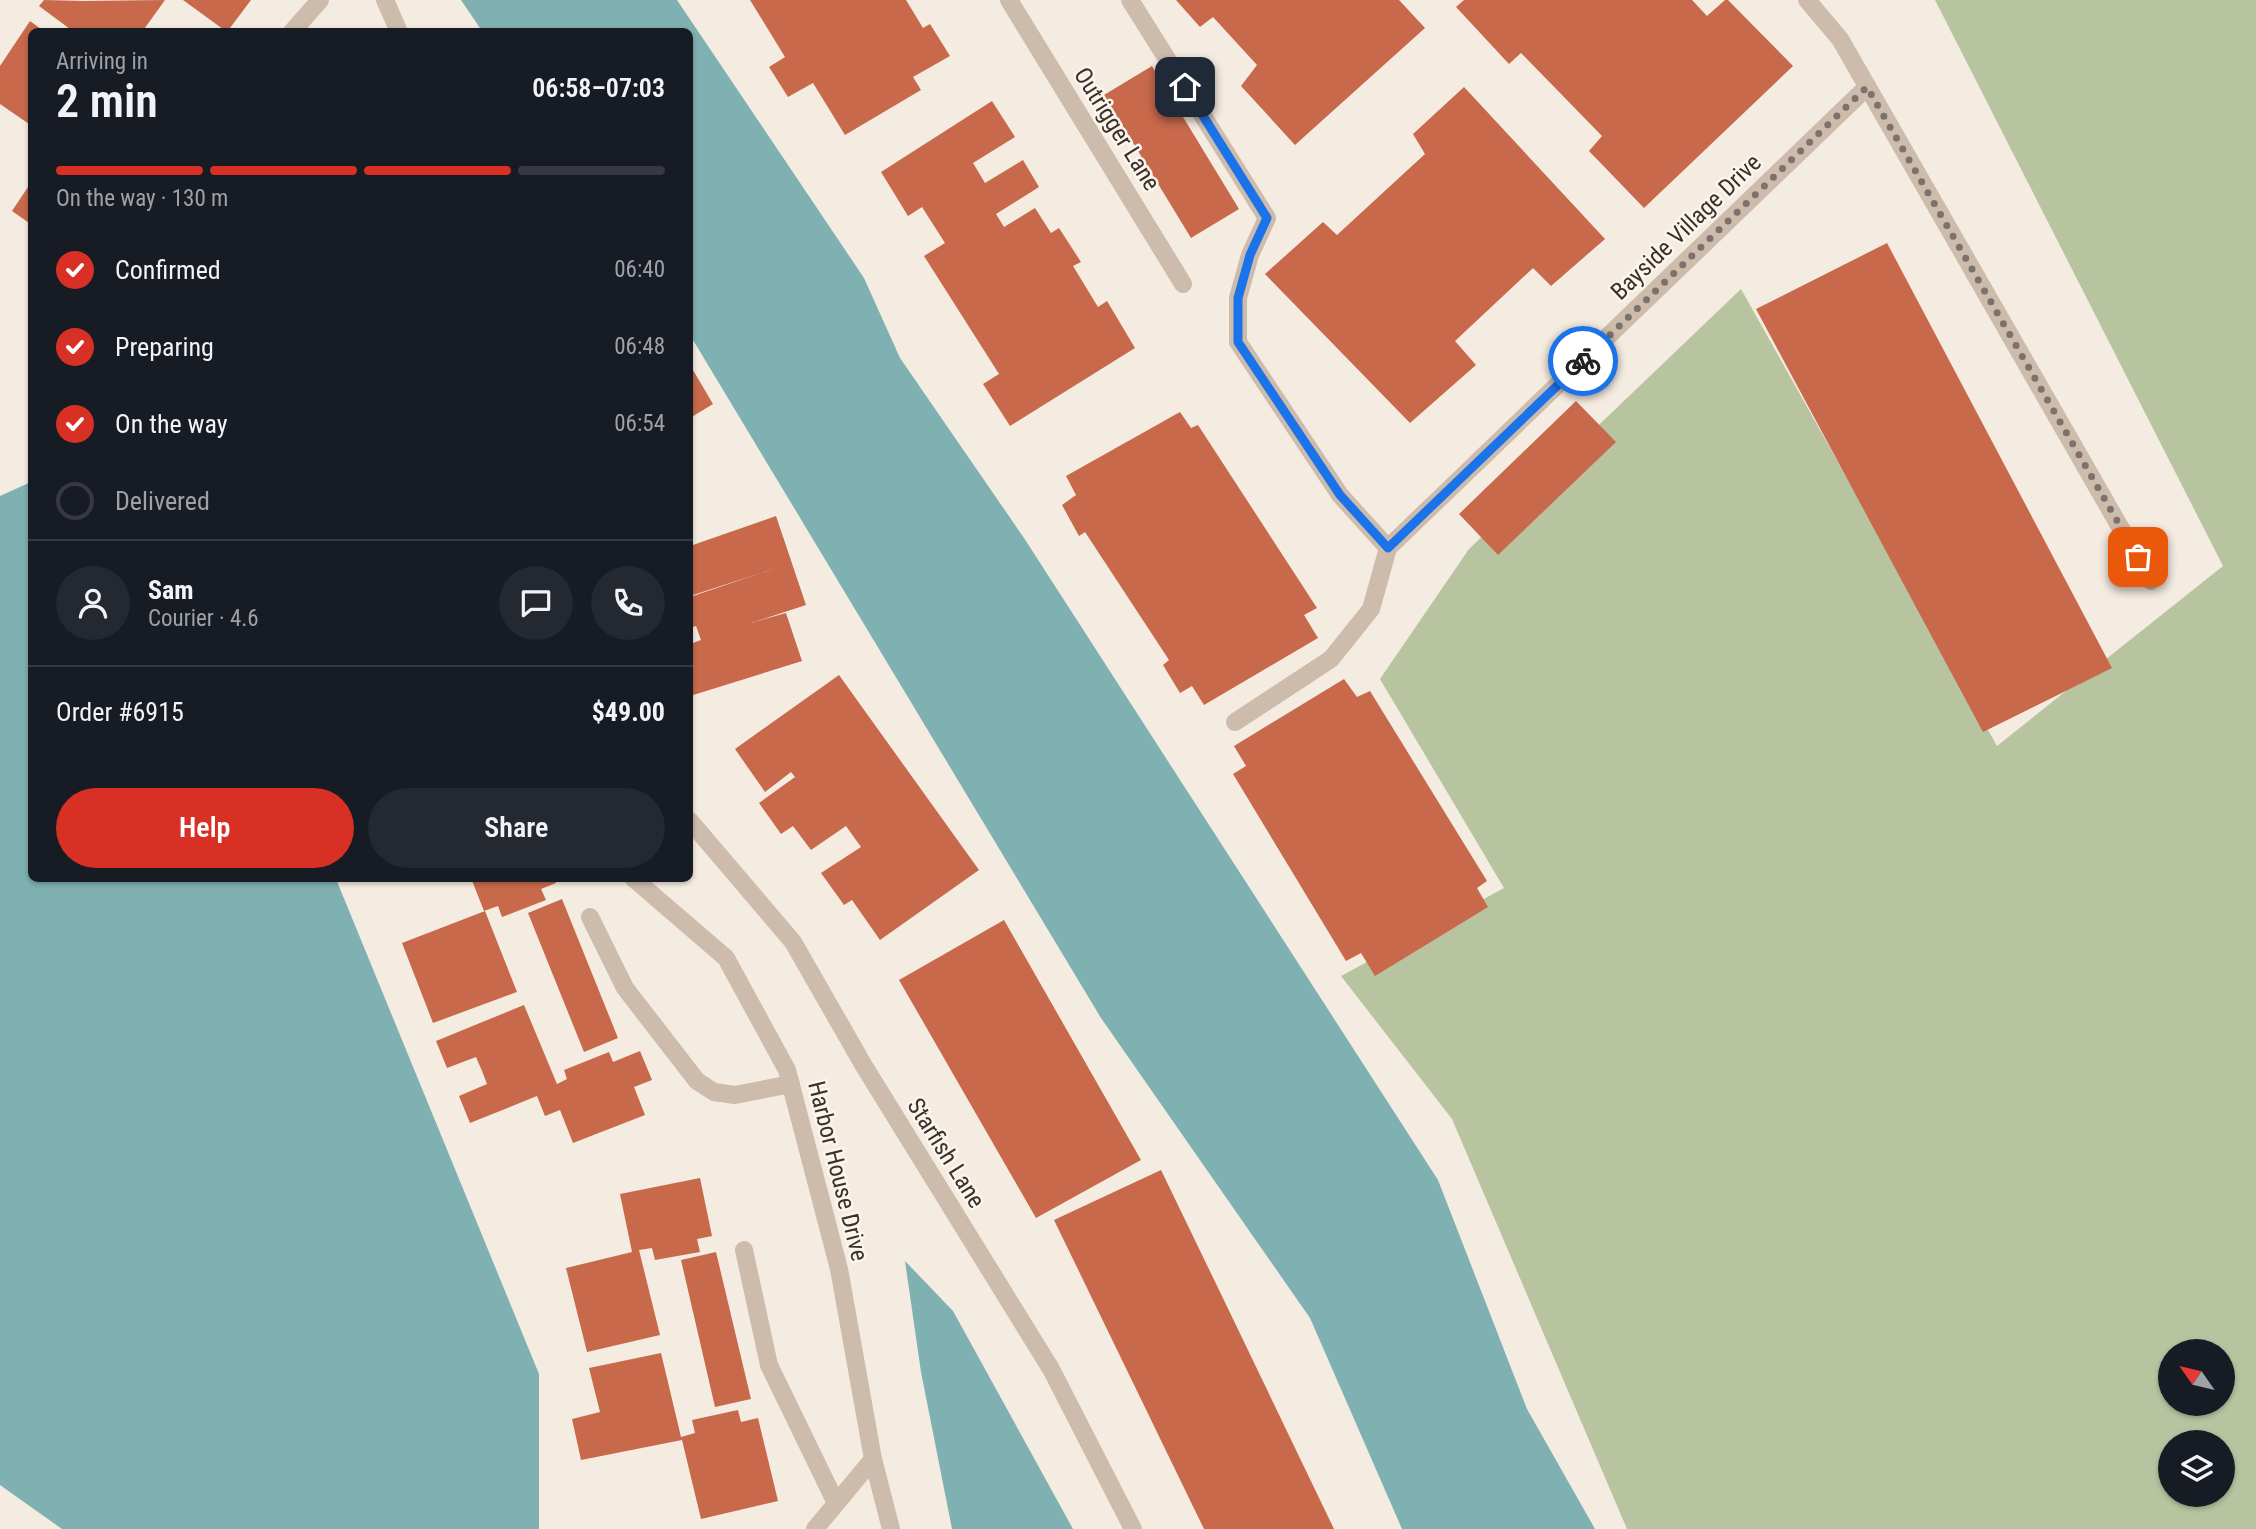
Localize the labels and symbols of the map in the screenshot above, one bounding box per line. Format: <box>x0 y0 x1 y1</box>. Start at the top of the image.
pin <box>1155 57 1215 117</box>
street label: Outrigger Lane <box>1068 62 1166 196</box>
street label: Bayside Village Drive <box>1605 148 1767 306</box>
courier <box>1548 326 1618 396</box>
pin <box>2108 527 2168 587</box>
street label: Harbor House Drive <box>802 1078 874 1264</box>
street label: Starfish Lane <box>901 1093 991 1213</box>
north arrow <box>2158 1339 2235 1416</box>

